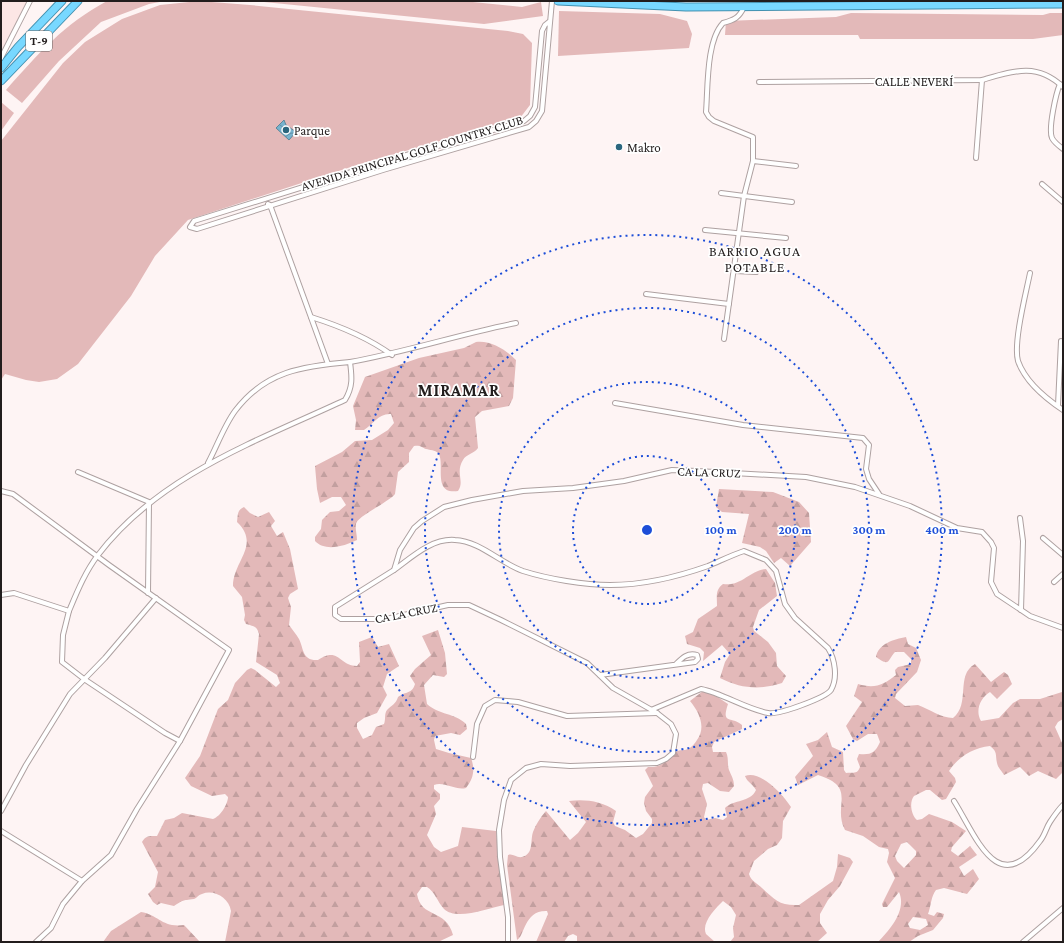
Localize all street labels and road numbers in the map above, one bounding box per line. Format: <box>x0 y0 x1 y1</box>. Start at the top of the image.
road number: T-9 <box>26 31 52 51</box>
street label: CALLE NEVERÍ <box>875 74 953 89</box>
street label: AVENIDA PRINCIPAL GOLF COUNTRY CLUB <box>299 112 525 194</box>
street label: CA LA CRUZ <box>677 463 741 481</box>
street label: CA LA CRUZ <box>373 600 439 626</box>

